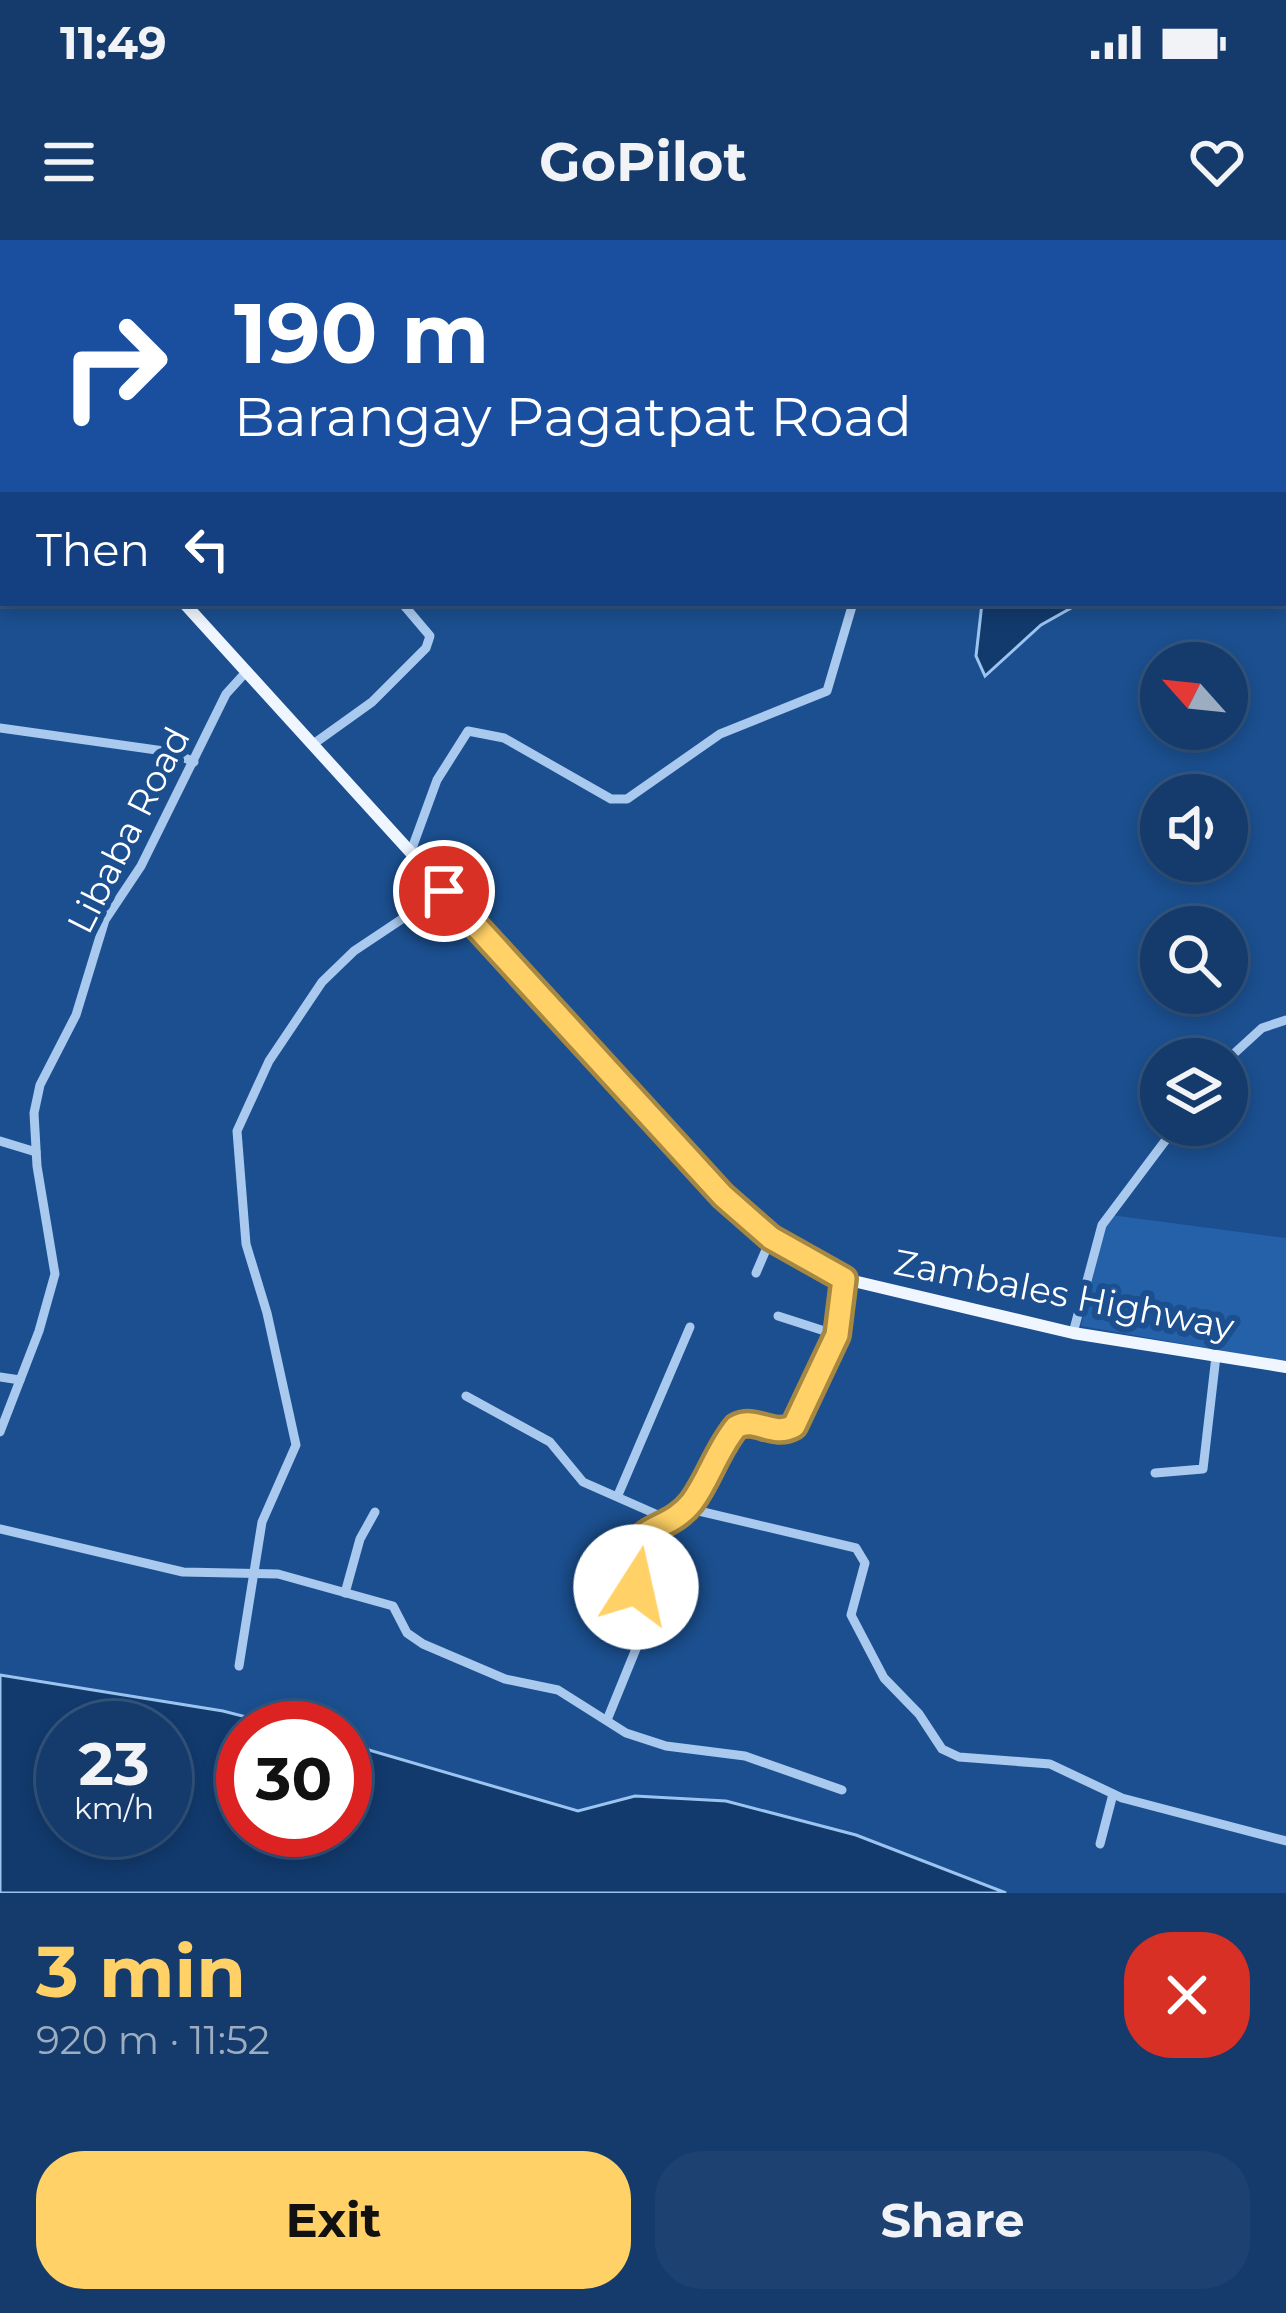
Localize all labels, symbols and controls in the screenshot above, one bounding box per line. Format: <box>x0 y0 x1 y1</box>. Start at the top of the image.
text: 11:49 <box>60 15 167 70</box>
icon: menu <box>36 129 102 195</box>
text: GoPilot <box>539 129 747 195</box>
icon: heart <box>1184 129 1250 195</box>
text: 190 m <box>234 282 489 384</box>
icon: right <box>36 288 192 444</box>
text: Barangay Pagatpat Road <box>234 384 912 450</box>
icon: left <box>174 516 240 582</box>
text: Then <box>36 522 150 577</box>
north arrow <box>1140 642 1248 750</box>
map controls <box>1140 642 1248 1146</box>
street label: Libaba Road <box>57 720 199 940</box>
button: sound <box>1140 774 1248 882</box>
pin <box>393 840 495 942</box>
icon: arrive <box>411 858 477 924</box>
button: search <box>1140 906 1248 1014</box>
button: layers <box>1140 1038 1248 1146</box>
street label: Zambales Highway <box>890 1239 1238 1349</box>
position arrow <box>573 1524 699 1650</box>
speed limit sign: 30 <box>216 1701 372 1857</box>
text: 23 <box>79 1727 149 1800</box>
text: km/h <box>74 1790 154 1827</box>
text: 3 min <box>36 1927 246 2015</box>
button: close <box>1124 1932 1250 2058</box>
text: 920 m · 11:52 <box>36 2016 270 2064</box>
button: Exit <box>36 2151 631 2289</box>
button: Share <box>655 2151 1250 2289</box>

